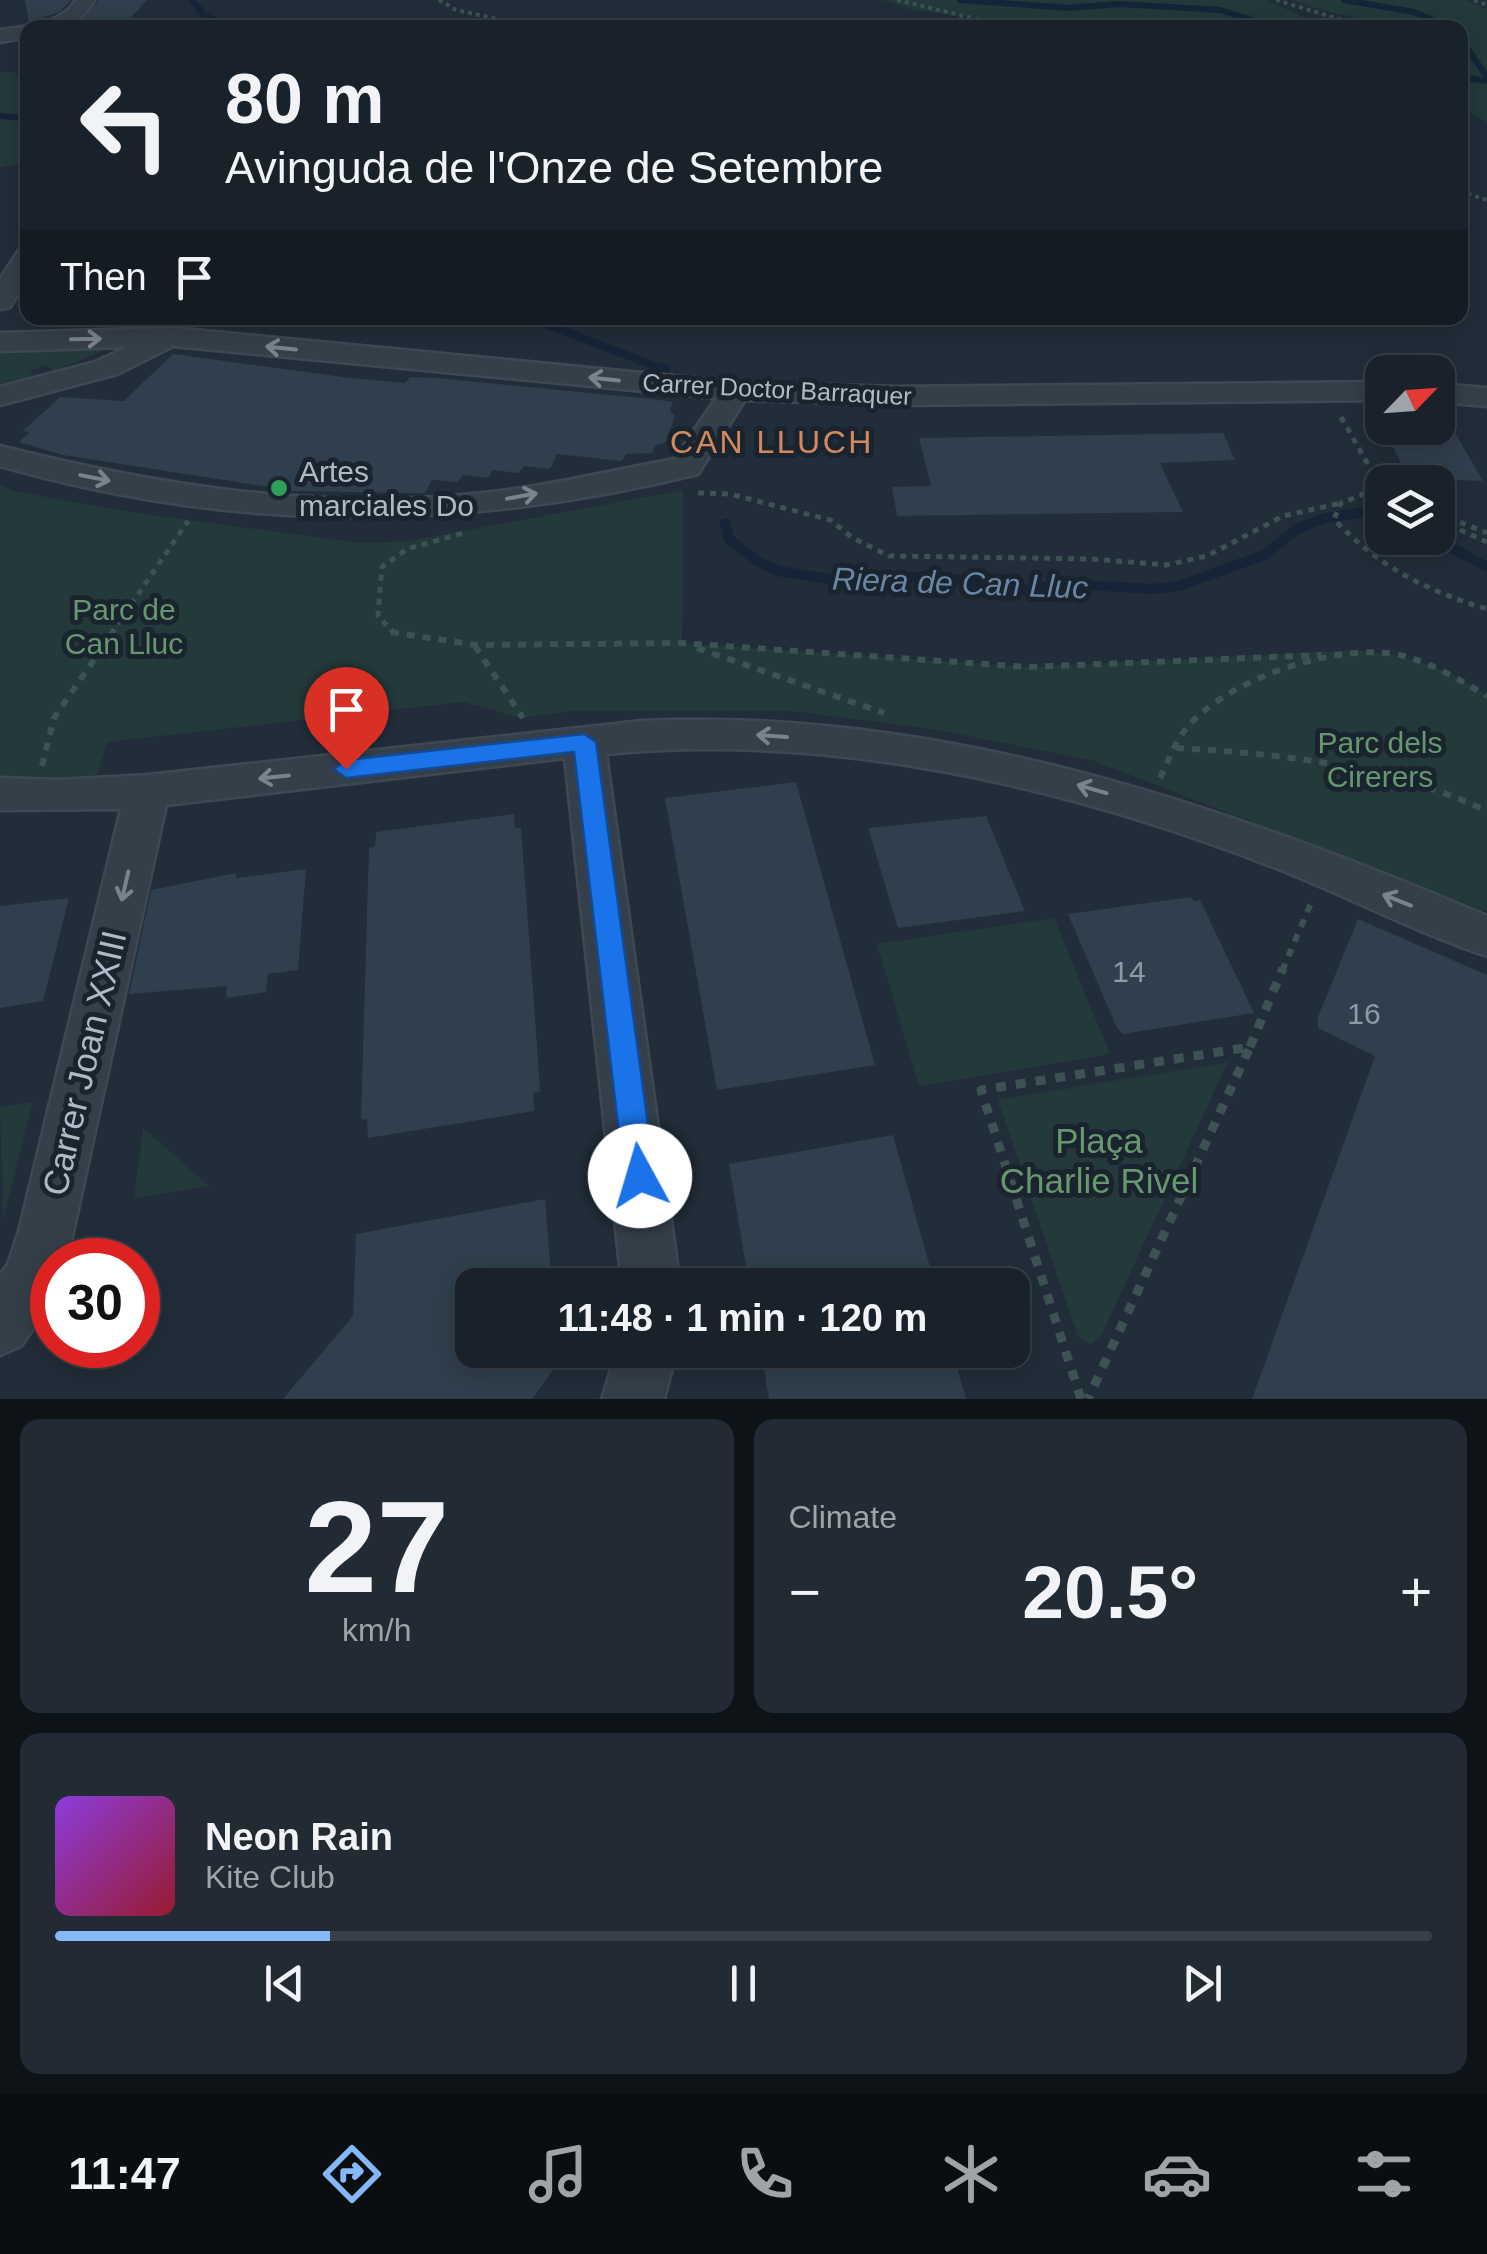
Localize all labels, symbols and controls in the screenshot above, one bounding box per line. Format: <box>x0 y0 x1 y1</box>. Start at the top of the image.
icon: left <box>60 60 190 190</box>
text: 80 m <box>225 60 385 138</box>
text: Avinguda de l'Onze de Setembre <box>225 142 883 193</box>
icon: arrive <box>167 250 222 305</box>
text: Then <box>60 256 147 298</box>
one-way arrow <box>70 330 102 349</box>
one-way arrow <box>265 338 297 357</box>
north arrow <box>1365 355 1455 445</box>
map controls <box>1365 355 1455 555</box>
street label: Carrer Doctor Barraquer <box>642 368 912 410</box>
one-way arrow <box>589 369 621 388</box>
district label: CAN LLUCH <box>670 424 874 460</box>
place label: Artes marciales Do <box>299 455 474 522</box>
button: layers <box>1365 465 1455 555</box>
one-way arrow <box>78 469 110 488</box>
marker: Artes marciales Do <box>268 477 290 499</box>
one-way arrow <box>505 486 537 505</box>
water label: Riera de Can Lluc <box>831 561 1089 605</box>
park label: Parc de Can Lluc <box>65 593 183 660</box>
pin <box>304 667 389 770</box>
icon: arrive <box>319 682 374 737</box>
one-way arrow <box>756 726 788 745</box>
park label: Parc dels Cirerers <box>1317 726 1443 793</box>
one-way arrow <box>258 768 291 787</box>
one-way arrow <box>1076 779 1108 797</box>
one-way arrow <box>115 869 133 901</box>
one-way arrow <box>1382 889 1413 907</box>
street label: Carrer Joan XXIII <box>35 927 133 1199</box>
house number: 14 <box>1112 955 1146 988</box>
house number: 16 <box>1347 997 1381 1030</box>
park label: Plaça Charlie Rivel <box>1000 1121 1198 1200</box>
position arrow <box>588 1124 692 1228</box>
speed limit sign: 30 <box>30 1238 160 1368</box>
text: 11:48 · 1 min · 120 m <box>558 1297 927 1339</box>
text: 27 <box>304 1474 449 1620</box>
text: Climate <box>789 1499 897 1535</box>
text: 20.5° <box>1022 1550 1198 1634</box>
text: − <box>789 1561 821 1623</box>
text: + <box>1400 1561 1432 1623</box>
text: km/h <box>342 1612 411 1648</box>
text: Neon Rain <box>205 1816 393 1858</box>
text: Kite Club <box>205 1859 335 1895</box>
icon: previous <box>257 1956 312 2011</box>
icon: pause <box>716 1956 771 2011</box>
icon: next <box>1175 1956 1230 2011</box>
icon: directions <box>317 2139 387 2209</box>
icon: music <box>523 2139 593 2209</box>
icon: phone <box>730 2139 800 2209</box>
icon: climate <box>936 2139 1006 2209</box>
icon: car <box>1142 2139 1212 2209</box>
icon: filters <box>1349 2139 1419 2209</box>
text: 11:47 <box>68 2148 181 2199</box>

